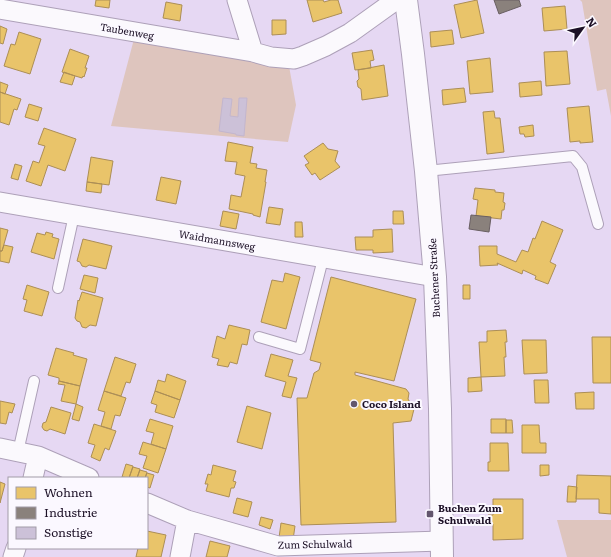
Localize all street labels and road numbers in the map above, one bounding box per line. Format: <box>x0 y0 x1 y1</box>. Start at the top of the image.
street label: Taubenweg <box>99 18 156 43</box>
street label: Waidmannsweg <box>178 225 257 254</box>
street label: Buchener Straße <box>424 238 443 318</box>
street label: Zum Schulwald <box>278 535 352 552</box>

